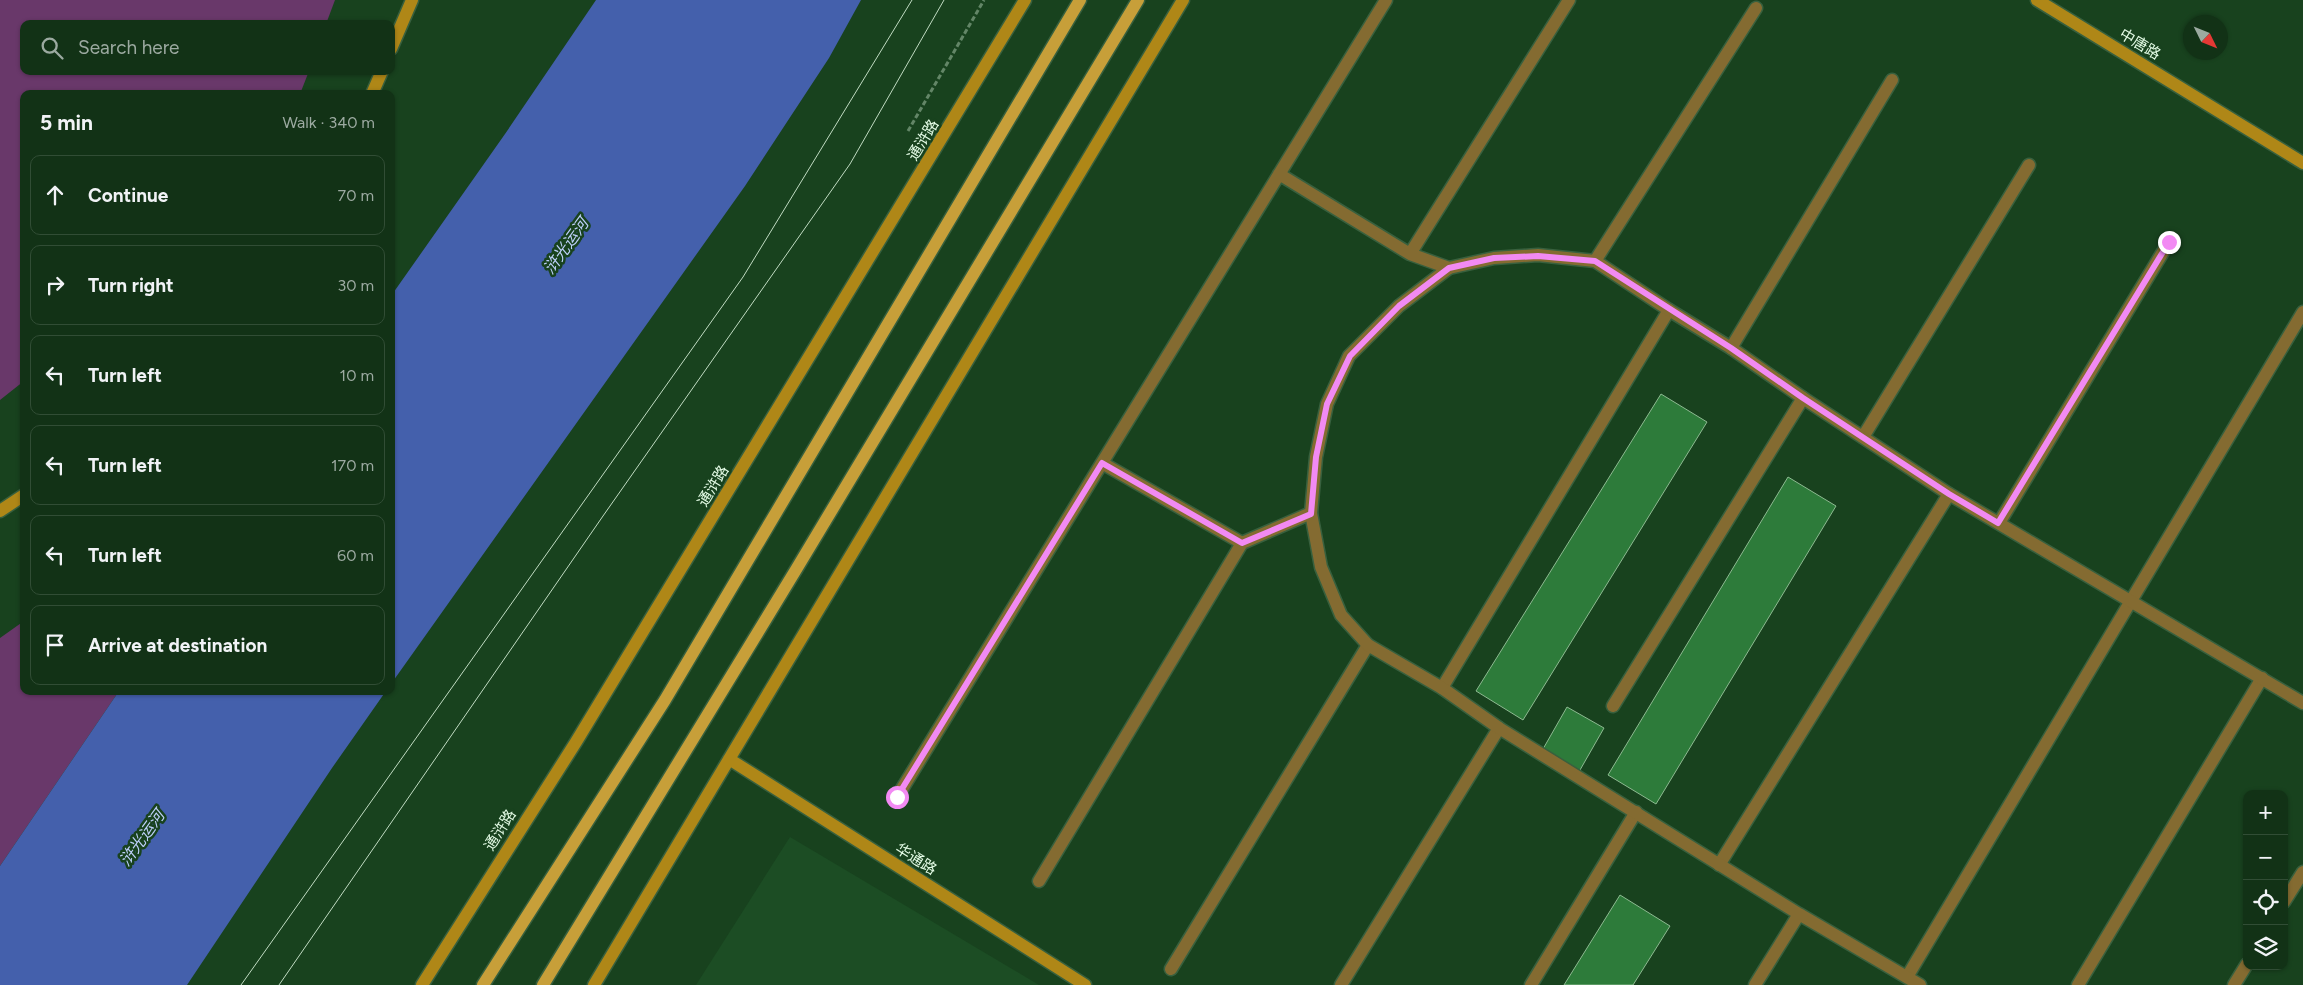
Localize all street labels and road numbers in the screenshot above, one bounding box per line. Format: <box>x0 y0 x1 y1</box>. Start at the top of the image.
street label: 中唐路 <box>2116 25 2164 63</box>
street label: 通浒路 <box>904 116 942 164</box>
street label: 通浒路 <box>694 462 732 510</box>
street label: 通浒路 <box>480 806 520 854</box>
street label: 华通路 <box>892 839 940 879</box>

